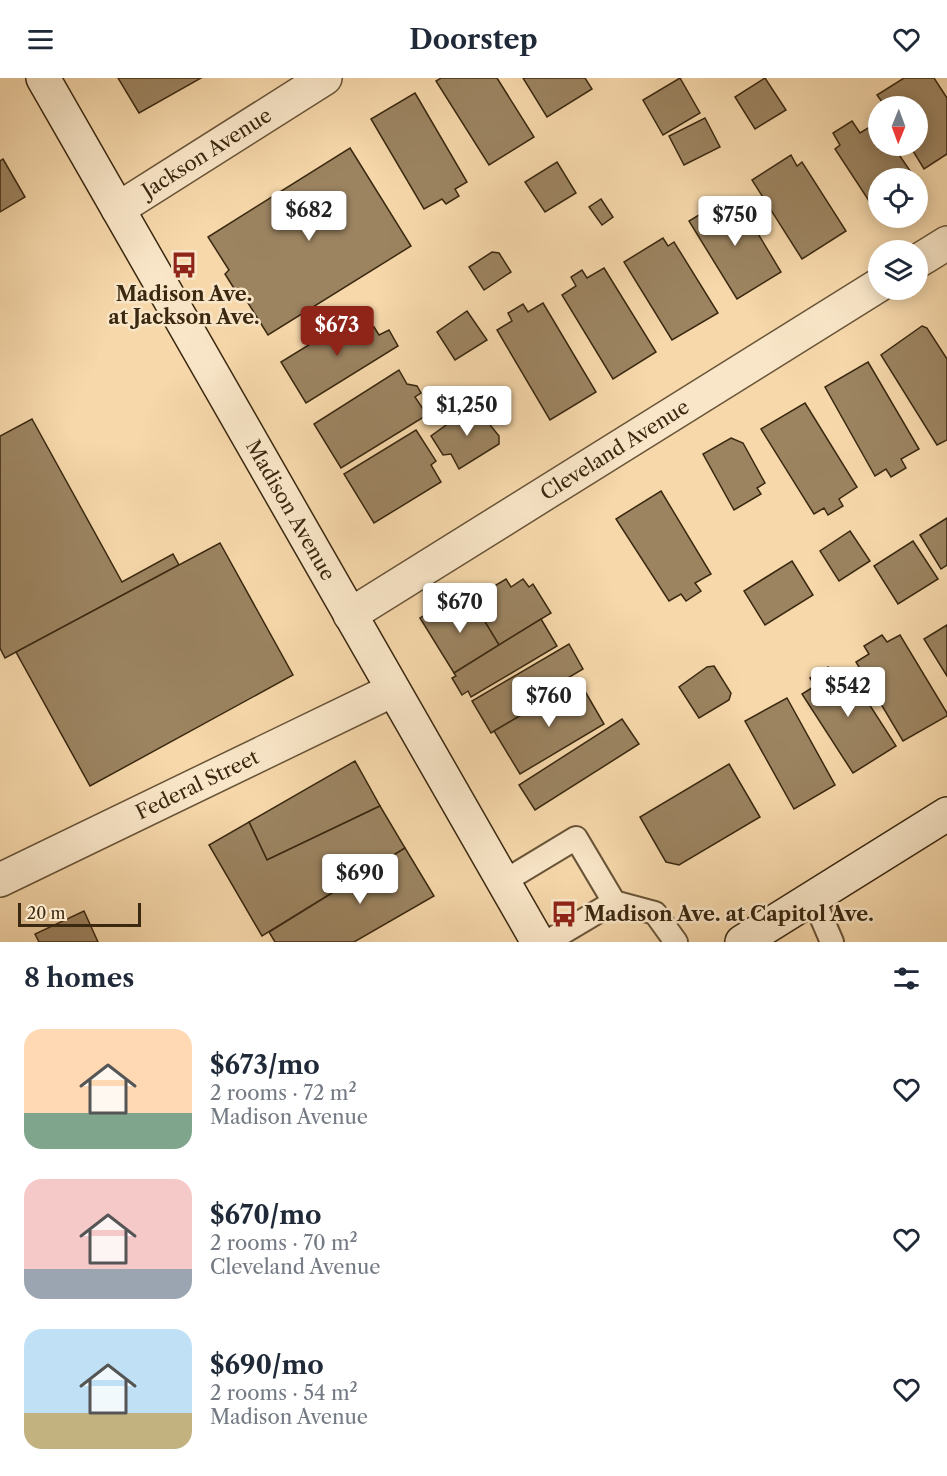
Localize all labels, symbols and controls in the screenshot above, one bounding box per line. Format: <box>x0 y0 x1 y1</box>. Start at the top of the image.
icon: menu <box>24 23 57 56</box>
text: Doorstep <box>409 23 538 56</box>
icon: heart <box>890 23 923 56</box>
north arrow <box>868 96 928 156</box>
map controls <box>868 96 928 300</box>
street label: Jackson Avenue <box>135 103 276 204</box>
button: locate <box>868 168 928 228</box>
pin: $682 <box>273 191 345 242</box>
pin: $750 <box>699 196 771 247</box>
text: $682 <box>285 198 333 222</box>
text: $750 <box>712 203 758 227</box>
button: layers <box>868 240 928 300</box>
bus stop icon: Madison Ave. at Jackson Ave. <box>169 250 199 280</box>
place label: Madison Ave. at Jackson Ave. <box>108 282 260 329</box>
pin: $673 <box>301 306 373 357</box>
text: $673 <box>315 313 359 337</box>
pin: $1,250 <box>418 386 516 437</box>
text: $1,250 <box>436 393 498 417</box>
street label: Cleveland Avenue <box>536 395 693 505</box>
street label: Madison Avenue <box>241 436 340 585</box>
pin: $670 <box>424 583 496 634</box>
text: $670 <box>437 590 483 614</box>
pin: $542 <box>812 667 884 718</box>
text: $542 <box>825 674 871 698</box>
pin: $760 <box>513 677 585 728</box>
text: $760 <box>526 684 572 708</box>
street label: Federal Street <box>132 745 263 825</box>
pin: $690 <box>324 854 396 905</box>
text: $690 <box>336 861 384 885</box>
bus stop icon: Madison Ave. at Capitol Ave. <box>549 899 579 929</box>
scale bar <box>18 900 141 928</box>
place label: Madison Ave. at Capitol Ave. <box>584 902 874 926</box>
text: 20 m <box>27 903 66 923</box>
text: 8 homes <box>24 962 134 994</box>
icon: filters <box>890 962 923 995</box>
text: $673/mo <box>210 1049 320 1081</box>
icon: home <box>72 1053 144 1125</box>
icon: heart <box>890 1073 923 1106</box>
text: 2 rooms · 72 m² <box>210 1081 357 1105</box>
text: Madison Avenue <box>210 1105 368 1129</box>
text: $670/mo <box>210 1199 322 1231</box>
icon: home <box>72 1203 144 1275</box>
icon: heart <box>890 1223 923 1256</box>
text: 2 rooms · 70 m² <box>210 1231 358 1255</box>
text: Cleveland Avenue <box>210 1255 380 1279</box>
text: $690/mo <box>210 1349 324 1381</box>
icon: home <box>72 1353 144 1425</box>
icon: heart <box>890 1373 923 1406</box>
text: 2 rooms · 54 m² <box>210 1381 358 1405</box>
text: Madison Avenue <box>210 1405 368 1429</box>

